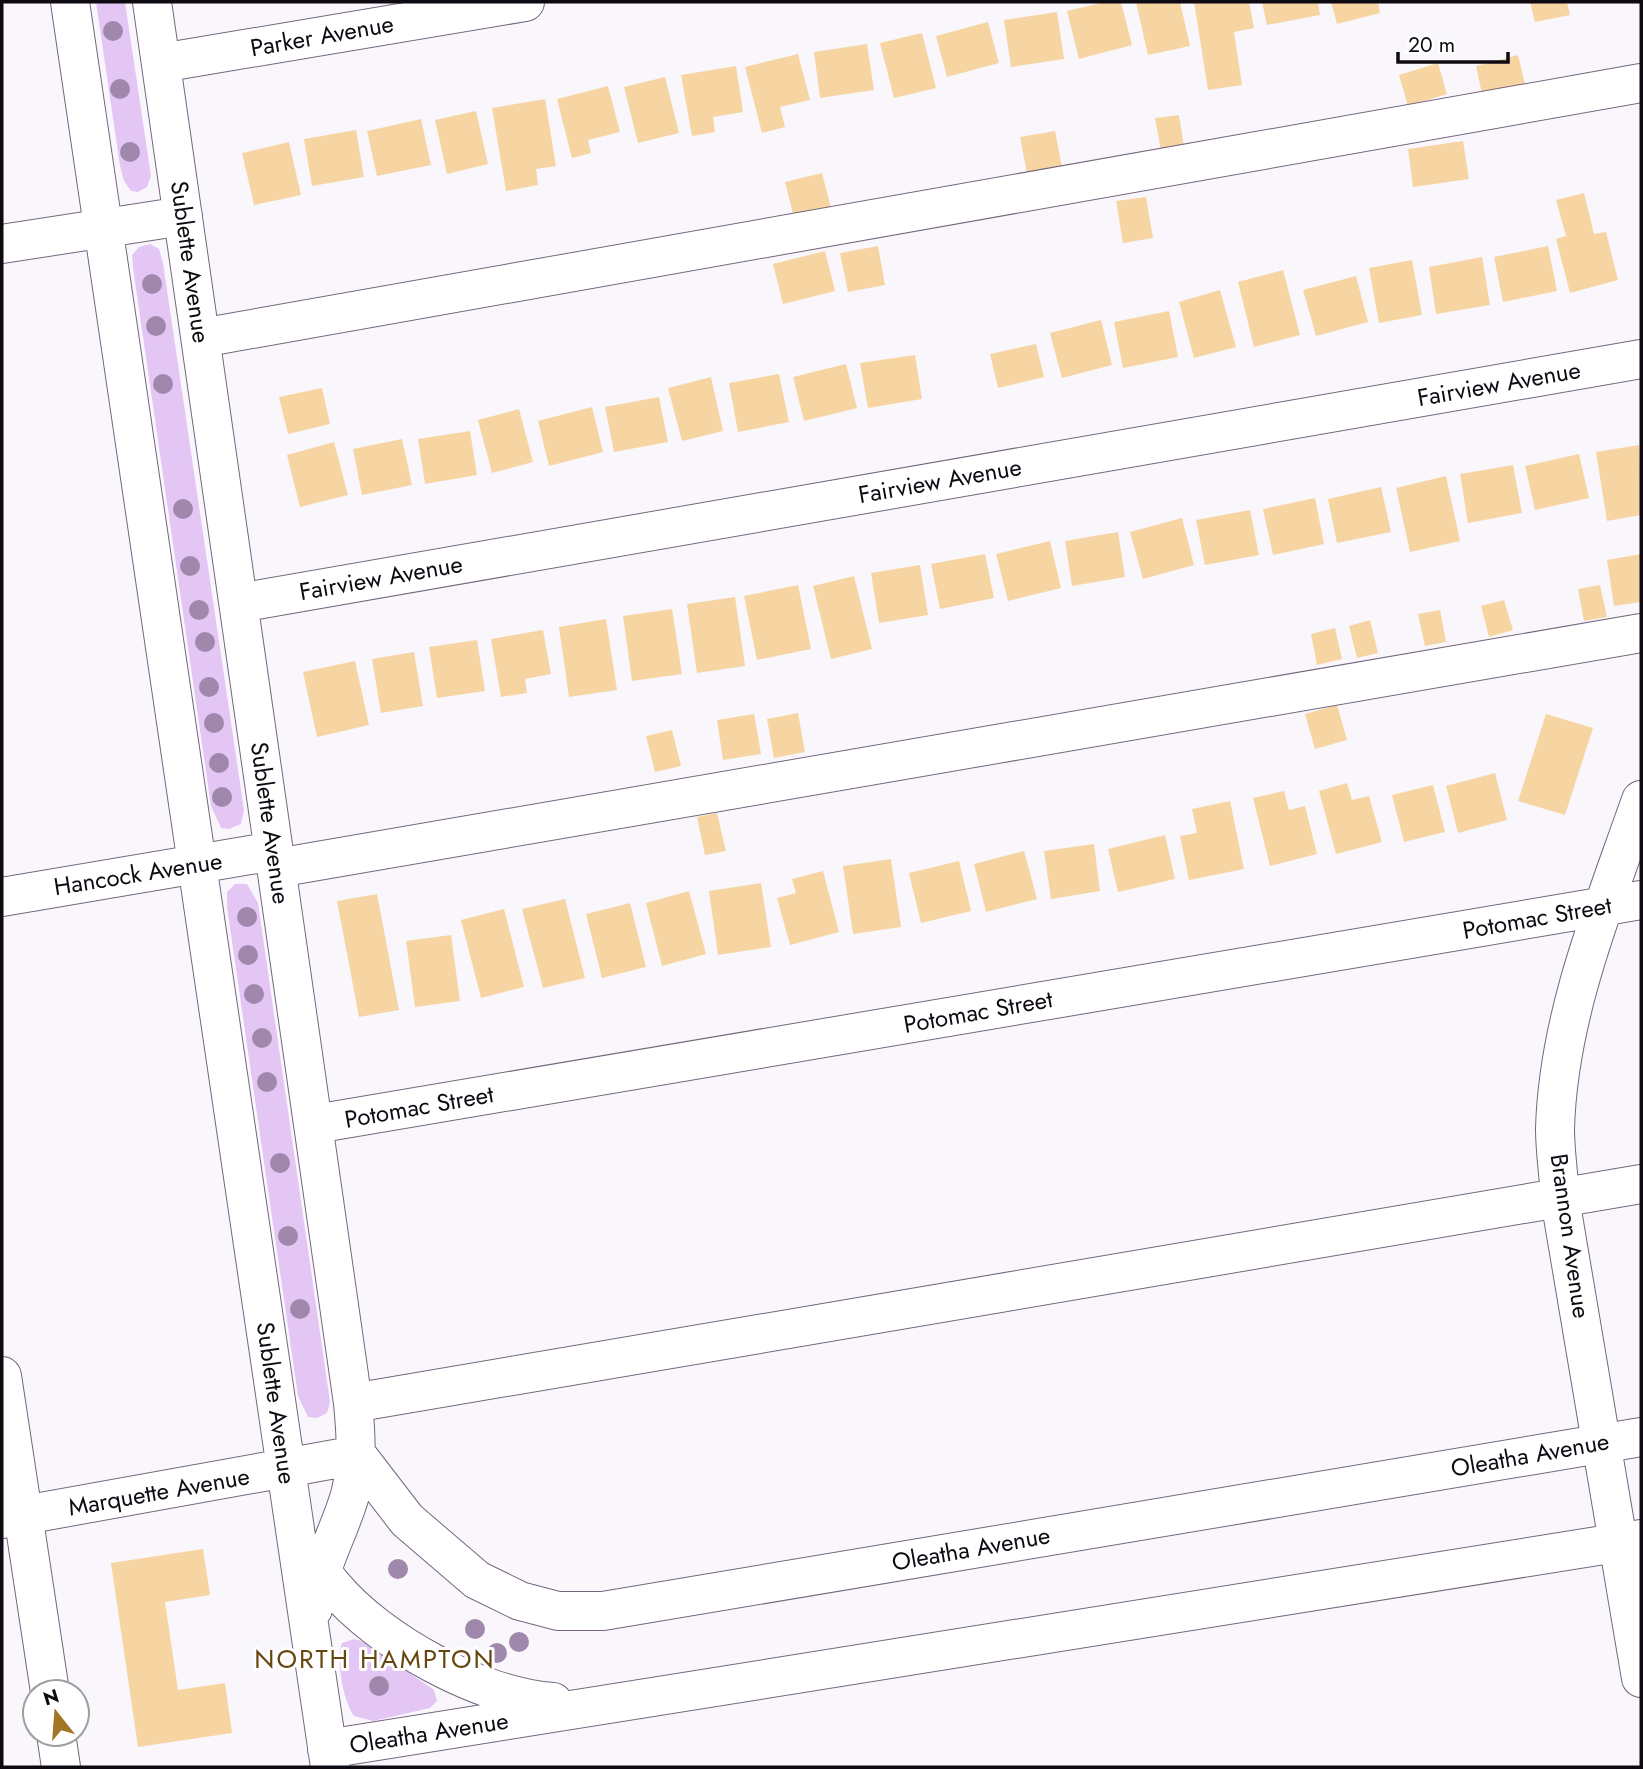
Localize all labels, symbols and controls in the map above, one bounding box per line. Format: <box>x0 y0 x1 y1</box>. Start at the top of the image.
street label: Parker Avenue <box>247 6 396 65</box>
scale bar <box>1398 21 1508 65</box>
text: 20 m <box>1408 30 1455 60</box>
street label: Sublette Avenue <box>162 179 219 345</box>
street label: Fairview Avenue <box>1415 352 1583 415</box>
street label: Fairview Avenue <box>856 449 1024 512</box>
street label: Fairview Avenue <box>297 546 465 609</box>
street label: Sublette Avenue <box>242 740 299 906</box>
street label: Hancock Avenue <box>51 843 225 904</box>
street label: Potomac Street <box>1460 887 1614 948</box>
street label: Potomac Street <box>901 981 1055 1042</box>
street label: Potomac Street <box>342 1076 496 1137</box>
street label: Brannon Avenue <box>1542 1151 1599 1321</box>
street label: Sublette Avenue <box>248 1320 305 1486</box>
street label: Oleatha Avenue <box>1448 1423 1612 1486</box>
street label: Marquette Avenue <box>66 1458 252 1525</box>
street label: Oleatha Avenue <box>889 1517 1053 1580</box>
district label: NORTH HAMPTON <box>254 1640 496 1678</box>
north arrow <box>21 1678 91 1748</box>
text: N <box>40 1682 62 1712</box>
street label: Oleatha Avenue <box>347 1703 511 1762</box>

